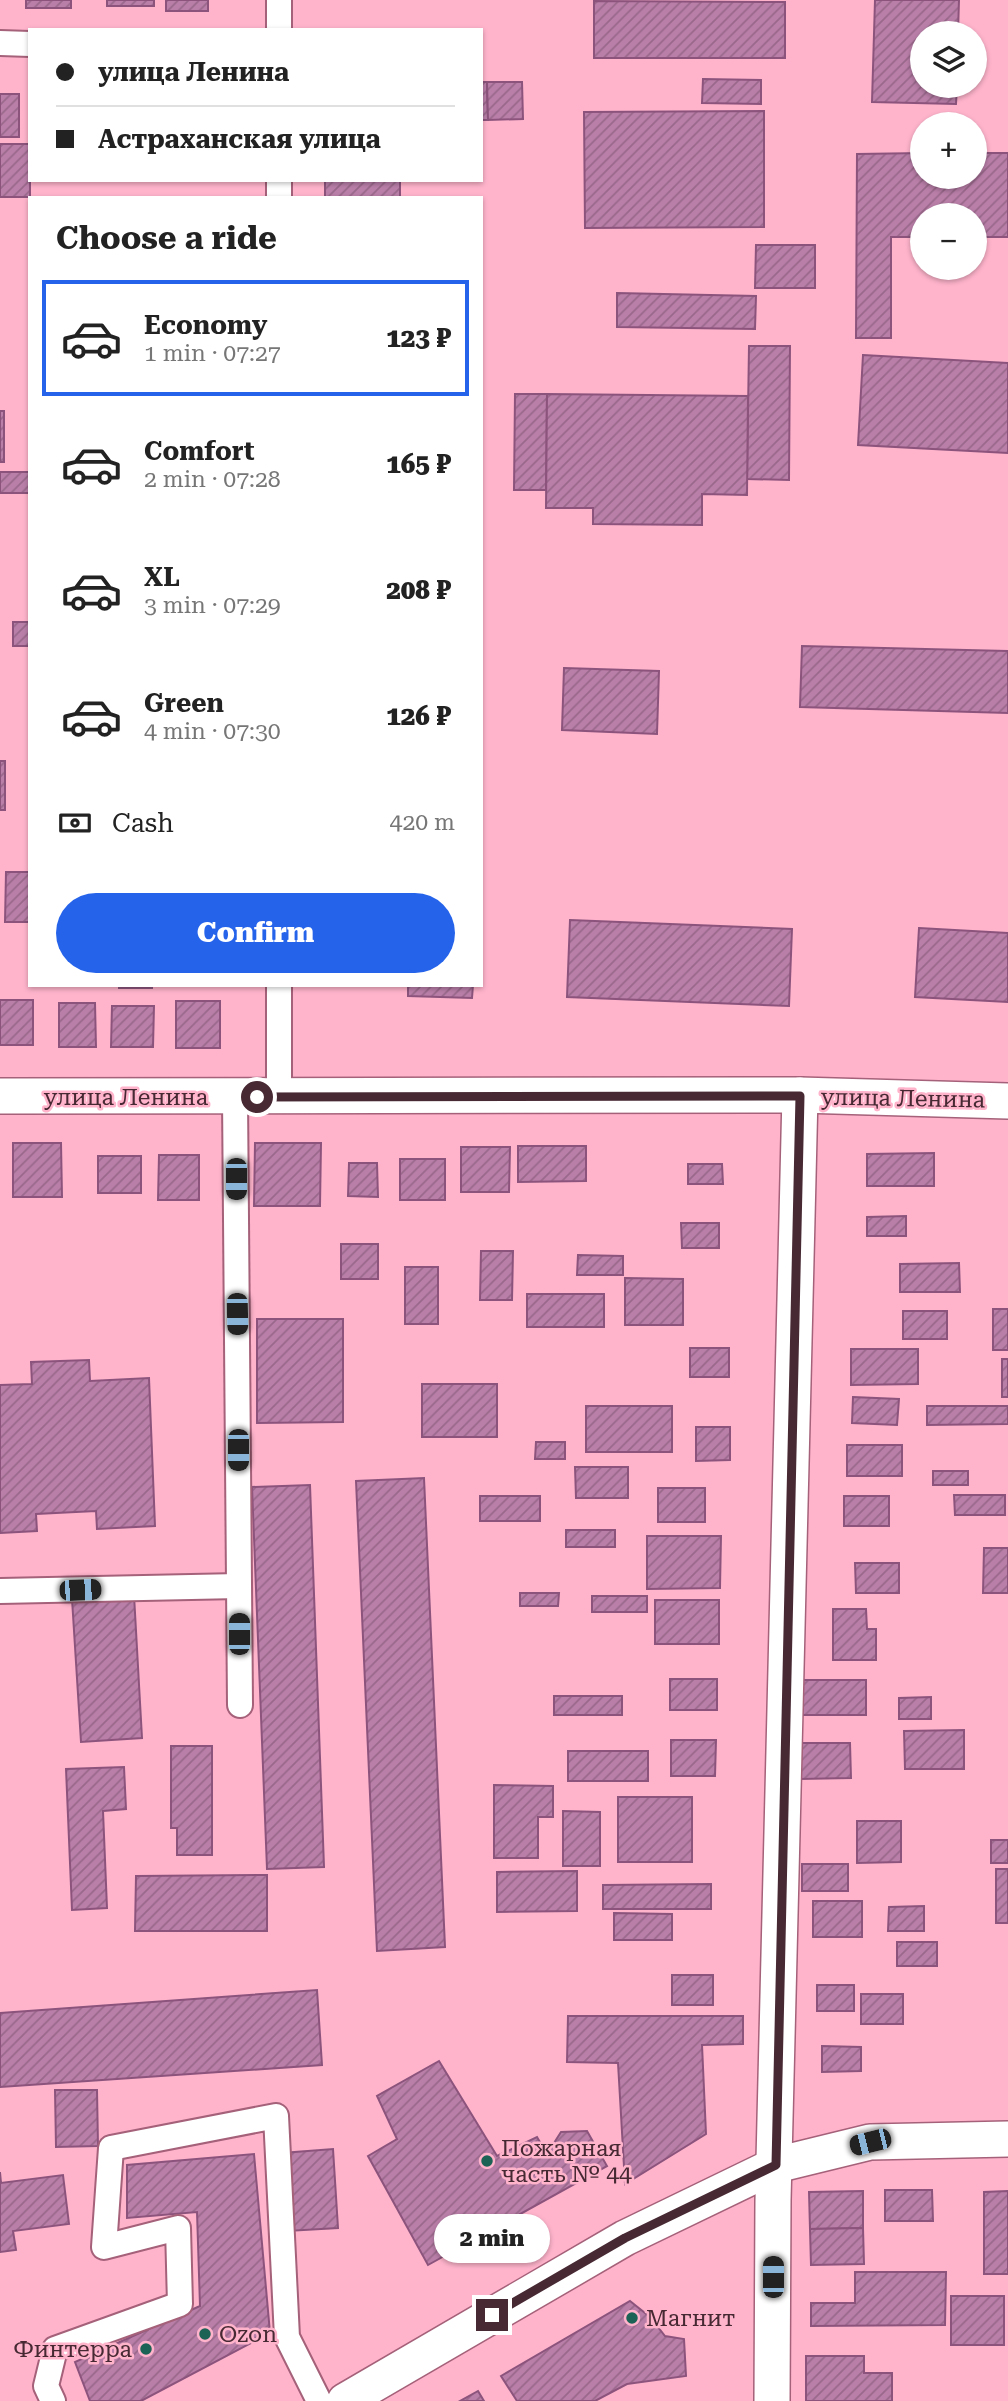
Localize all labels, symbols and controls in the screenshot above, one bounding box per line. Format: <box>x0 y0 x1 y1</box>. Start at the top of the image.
map controls <box>910 21 987 280</box>
button: layers <box>910 21 987 98</box>
text: улица Ленина <box>98 57 289 87</box>
button: + <box>910 112 987 189</box>
text: Астраханская улица <box>98 124 381 154</box>
button: − <box>910 203 987 280</box>
text: Choose a ride <box>56 219 277 257</box>
icon: car <box>60 307 123 370</box>
text: Economy <box>144 310 267 340</box>
text: 123 ₽ <box>386 323 451 353</box>
text: 1 min · 07:27 <box>144 340 281 367</box>
icon: car <box>60 433 123 496</box>
text: Comfort <box>144 436 254 466</box>
text: 165 ₽ <box>386 449 451 479</box>
text: 2 min · 07:28 <box>144 466 281 493</box>
icon: car <box>60 559 123 622</box>
text: XL <box>144 562 180 592</box>
text: 208 ₽ <box>386 575 451 605</box>
text: 3 min · 07:29 <box>144 592 281 619</box>
icon: car <box>60 685 123 748</box>
text: Green <box>144 688 224 718</box>
text: 126 ₽ <box>386 701 451 731</box>
text: 4 min · 07:30 <box>144 718 281 745</box>
icon: cash <box>56 804 94 842</box>
text: Cash <box>112 808 174 838</box>
text: 420 m <box>390 809 455 836</box>
button: Confirm <box>56 893 455 973</box>
route start <box>241 1081 273 1113</box>
street label: улица Ленина <box>44 1084 209 1111</box>
street label: улица Ленина <box>821 1084 986 1113</box>
car <box>226 1158 247 1200</box>
car <box>227 1293 248 1335</box>
car <box>228 1429 249 1471</box>
car <box>59 1579 102 1601</box>
car <box>229 1613 250 1655</box>
car <box>848 2127 893 2157</box>
place label: Пожарная часть № 44 <box>501 2135 632 2188</box>
marker: Пожарная часть № 44 <box>479 2153 495 2169</box>
callout: 2 min <box>434 2214 550 2262</box>
text: 2 min <box>460 2225 524 2252</box>
car <box>763 2256 784 2298</box>
route end <box>476 2299 508 2331</box>
place label: Магнит <box>646 2305 735 2332</box>
marker: Магнит <box>624 2310 640 2326</box>
place label: Ozon <box>219 2321 277 2348</box>
marker: Ozon <box>197 2326 213 2342</box>
place label: Финтерра <box>14 2336 133 2363</box>
marker: Финтерра <box>138 2341 154 2357</box>

